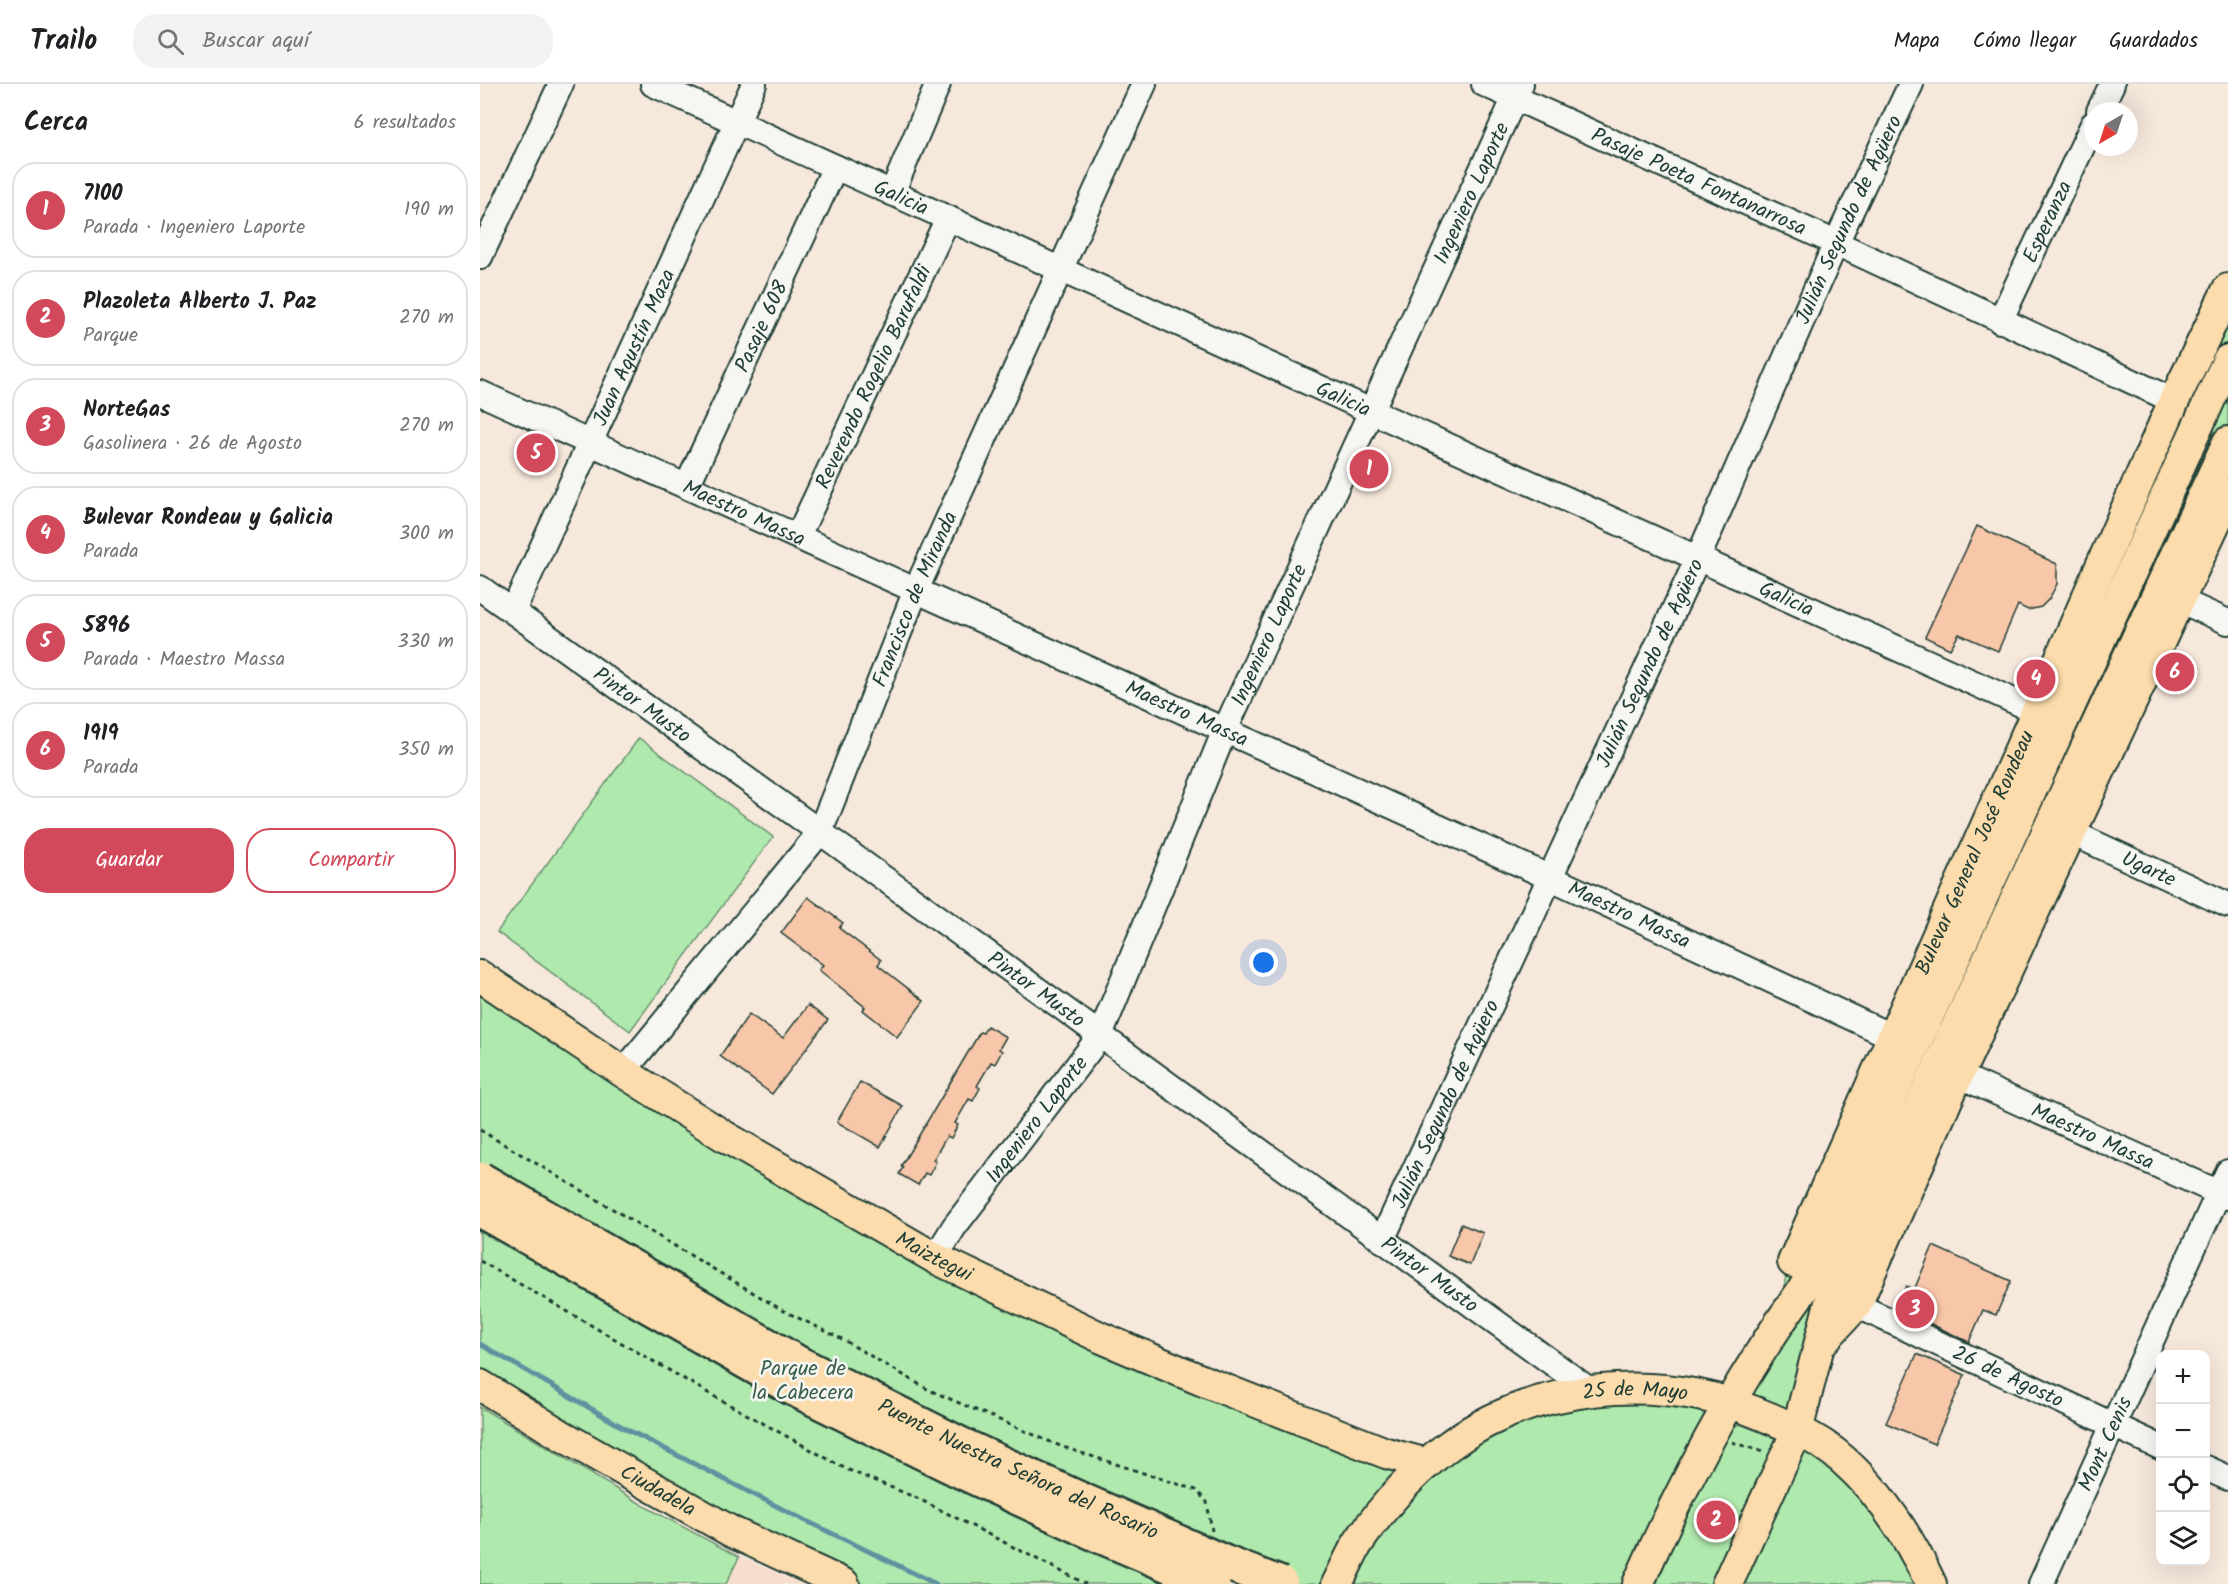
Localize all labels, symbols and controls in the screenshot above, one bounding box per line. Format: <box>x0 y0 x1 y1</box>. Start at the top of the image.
search box <box>133 14 553 68</box>
text: Trailo <box>30 19 97 64</box>
text: Buscar aquí <box>202 24 309 59</box>
icon: search <box>154 25 187 58</box>
text: Mapa <box>1893 25 1940 58</box>
text: Cómo llegar <box>1973 25 2076 58</box>
text: Guardados <box>2109 25 2198 58</box>
text: Cerca <box>24 102 88 144</box>
north arrow <box>2084 102 2138 156</box>
text: 6 resultados <box>354 107 456 139</box>
street label: Julián Segundo de Agüero <box>1787 110 1912 330</box>
street label: Ingeniero Laporte <box>1426 117 1520 270</box>
street label: Pasaje Poeta Fontanarrosa <box>1585 120 1811 246</box>
street label: Galicia <box>868 172 934 225</box>
street label: Esperanza <box>2015 175 2082 269</box>
text: 7100 <box>83 177 123 212</box>
text: 1 <box>42 194 49 226</box>
text: 190 m <box>404 194 454 226</box>
text: Parada · Ingeniero Laporte <box>83 212 305 244</box>
street label: Reverendo Rogelio Barufaldi <box>807 259 942 495</box>
street label: Juan Agustín Maza <box>585 264 685 432</box>
street label: Pasaje 608 <box>727 275 798 378</box>
text: Plazoleta Alberto J. Paz <box>83 285 317 320</box>
text: 2 <box>40 302 51 334</box>
text: 270 m <box>399 302 454 334</box>
text: Parque <box>83 320 138 352</box>
street label: Galicia <box>1310 373 1376 427</box>
text: NorteGas <box>83 393 170 428</box>
text: 3 <box>40 410 51 442</box>
text: 270 m <box>399 410 454 442</box>
text: Gasolinera · 26 de Agosto <box>83 428 302 460</box>
pin: 5 <box>516 430 556 476</box>
pin: 1 <box>1350 446 1388 492</box>
street label: Maestro Massa <box>677 472 811 556</box>
text: Bulevar Rondeau y Galicia <box>83 501 333 536</box>
street label: Francisco de Miranda <box>864 506 967 692</box>
text: 4 <box>40 518 51 550</box>
text: 300 m <box>399 518 454 550</box>
text: Parada <box>83 536 139 568</box>
street label: Julián Segundo de Agüero <box>1588 554 1713 774</box>
street label: Ingeniero Laporte <box>1223 558 1317 712</box>
street label: Galicia <box>1753 573 1819 627</box>
text: 5896 <box>83 609 130 644</box>
text: 5 <box>40 626 51 658</box>
text: 330 m <box>397 626 454 658</box>
text: Parada · Maestro Massa <box>83 644 285 676</box>
pin: 6 <box>2156 650 2194 694</box>
pin: 4 <box>2016 656 2056 702</box>
street label: Pintor Musto <box>586 659 698 752</box>
street label: Maestro Massa <box>1119 672 1253 757</box>
text: 1919 <box>83 717 119 752</box>
street label: Bulevar General José Rondeau <box>1907 725 2044 980</box>
text: 6 <box>40 734 51 766</box>
text: 350 m <box>398 734 454 766</box>
text: Parada <box>83 752 139 784</box>
button: Guardar <box>24 828 234 893</box>
button: Compartir <box>246 828 456 893</box>
street label: Ugarte <box>2116 843 2182 897</box>
street label: Maestro Massa <box>1562 873 1695 959</box>
street label: Pintor Musto <box>980 943 1092 1037</box>
your location <box>1249 948 1278 977</box>
street label: Julián Segundo de Agüero <box>1384 995 1509 1214</box>
street label: Ingeniero Laporte <box>978 1049 1098 1191</box>
street label: Maestro Massa <box>2025 1095 2159 1180</box>
street label: Maiztegui <box>889 1223 979 1292</box>
street label: Pintor Musto <box>1373 1229 1485 1322</box>
pin: 3 <box>1896 1286 1934 1332</box>
street label: 26 de Agosto <box>1946 1337 2069 1418</box>
map controls <box>2156 1350 2210 1566</box>
button: + <box>2156 1350 2210 1404</box>
park label: Parque de la Cabecera <box>752 1353 854 1410</box>
street label: 25 de Mayo <box>1580 1374 1690 1411</box>
street label: Puente Nuestra Señora del Rosario <box>872 1390 1164 1550</box>
street label: Mont Cenis <box>2070 1392 2142 1497</box>
button: − <box>2156 1404 2210 1458</box>
street label: Ciudadela <box>613 1457 702 1526</box>
button: locate <box>2156 1458 2210 1512</box>
pin: 2 <box>1696 1498 1736 1542</box>
button: layers <box>2156 1512 2210 1566</box>

